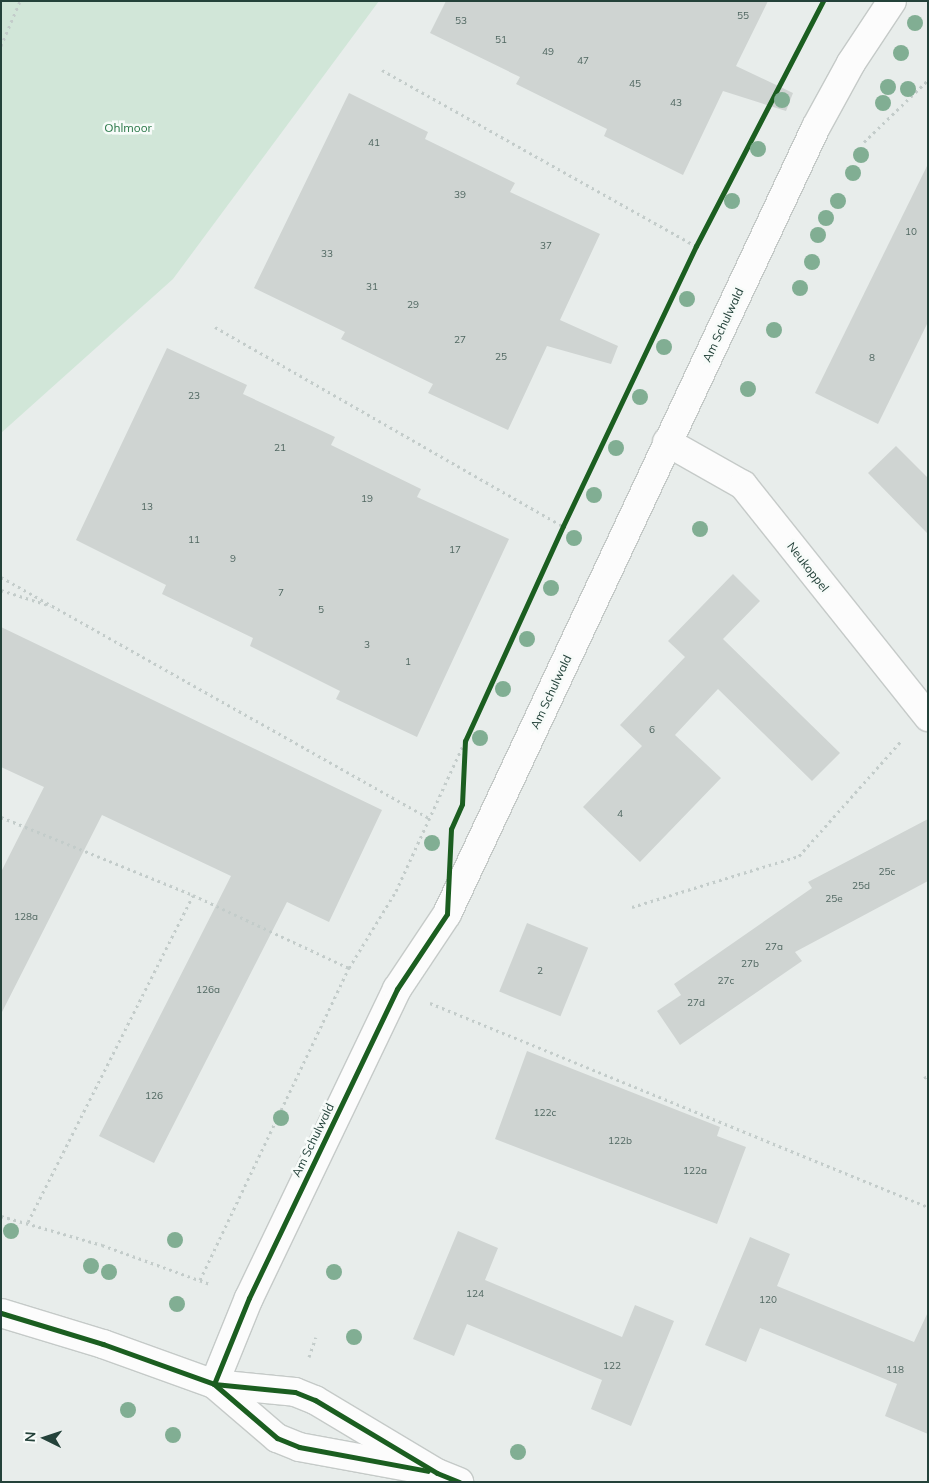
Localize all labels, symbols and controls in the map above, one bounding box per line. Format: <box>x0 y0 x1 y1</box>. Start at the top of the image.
house number: 55 <box>737 10 749 22</box>
house number: 53 <box>455 15 467 27</box>
house number: 51 <box>495 34 507 46</box>
house number: 49 <box>542 46 554 58</box>
house number: 47 <box>577 55 589 67</box>
house number: 45 <box>629 78 641 90</box>
house number: 43 <box>670 97 682 109</box>
park label: Ohlmoor <box>104 121 152 135</box>
house number: 41 <box>368 137 380 149</box>
house number: 39 <box>454 189 466 201</box>
house number: 10 <box>905 226 917 238</box>
house number: 37 <box>540 240 552 252</box>
house number: 33 <box>321 248 333 260</box>
house number: 31 <box>366 281 378 293</box>
street label: Am Schulwald <box>700 286 746 364</box>
house number: 29 <box>407 299 419 311</box>
house number: 27 <box>454 334 466 346</box>
house number: 25 <box>495 351 507 363</box>
house number: 8 <box>869 352 875 364</box>
house number: 23 <box>188 390 200 402</box>
house number: 21 <box>274 442 286 454</box>
house number: 19 <box>361 493 373 505</box>
house number: 13 <box>141 501 153 513</box>
house number: 11 <box>188 534 200 546</box>
street label: Neukoppel <box>784 539 832 595</box>
house number: 17 <box>449 544 461 556</box>
house number: 9 <box>230 553 236 565</box>
house number: 7 <box>278 587 284 599</box>
house number: 5 <box>318 604 324 616</box>
house number: 3 <box>364 639 370 651</box>
street label: Am Schulwald <box>528 653 574 731</box>
house number: 1 <box>405 656 411 668</box>
house number: 6 <box>649 724 655 736</box>
house number: 4 <box>617 808 623 820</box>
house number: 25c <box>879 866 895 878</box>
house number: 25d <box>852 880 870 892</box>
house number: 25e <box>825 893 843 905</box>
house number: 128a <box>14 911 38 923</box>
house number: 27a <box>765 941 783 953</box>
house number: 27b <box>741 958 759 970</box>
house number: 2 <box>537 965 543 977</box>
house number: 27c <box>718 975 734 987</box>
house number: 126a <box>196 984 220 996</box>
house number: 27d <box>687 997 705 1009</box>
house number: 126 <box>145 1090 163 1102</box>
street label: Am Schulwald <box>289 1101 337 1179</box>
house number: 122c <box>534 1107 556 1119</box>
house number: 122b <box>608 1135 632 1147</box>
house number: 122a <box>683 1165 707 1177</box>
house number: 124 <box>466 1288 484 1300</box>
house number: 120 <box>759 1294 777 1306</box>
house number: 122 <box>603 1360 621 1372</box>
house number: 118 <box>886 1364 904 1376</box>
north arrow <box>20 1413 70 1463</box>
text: N <box>21 1431 39 1443</box>

